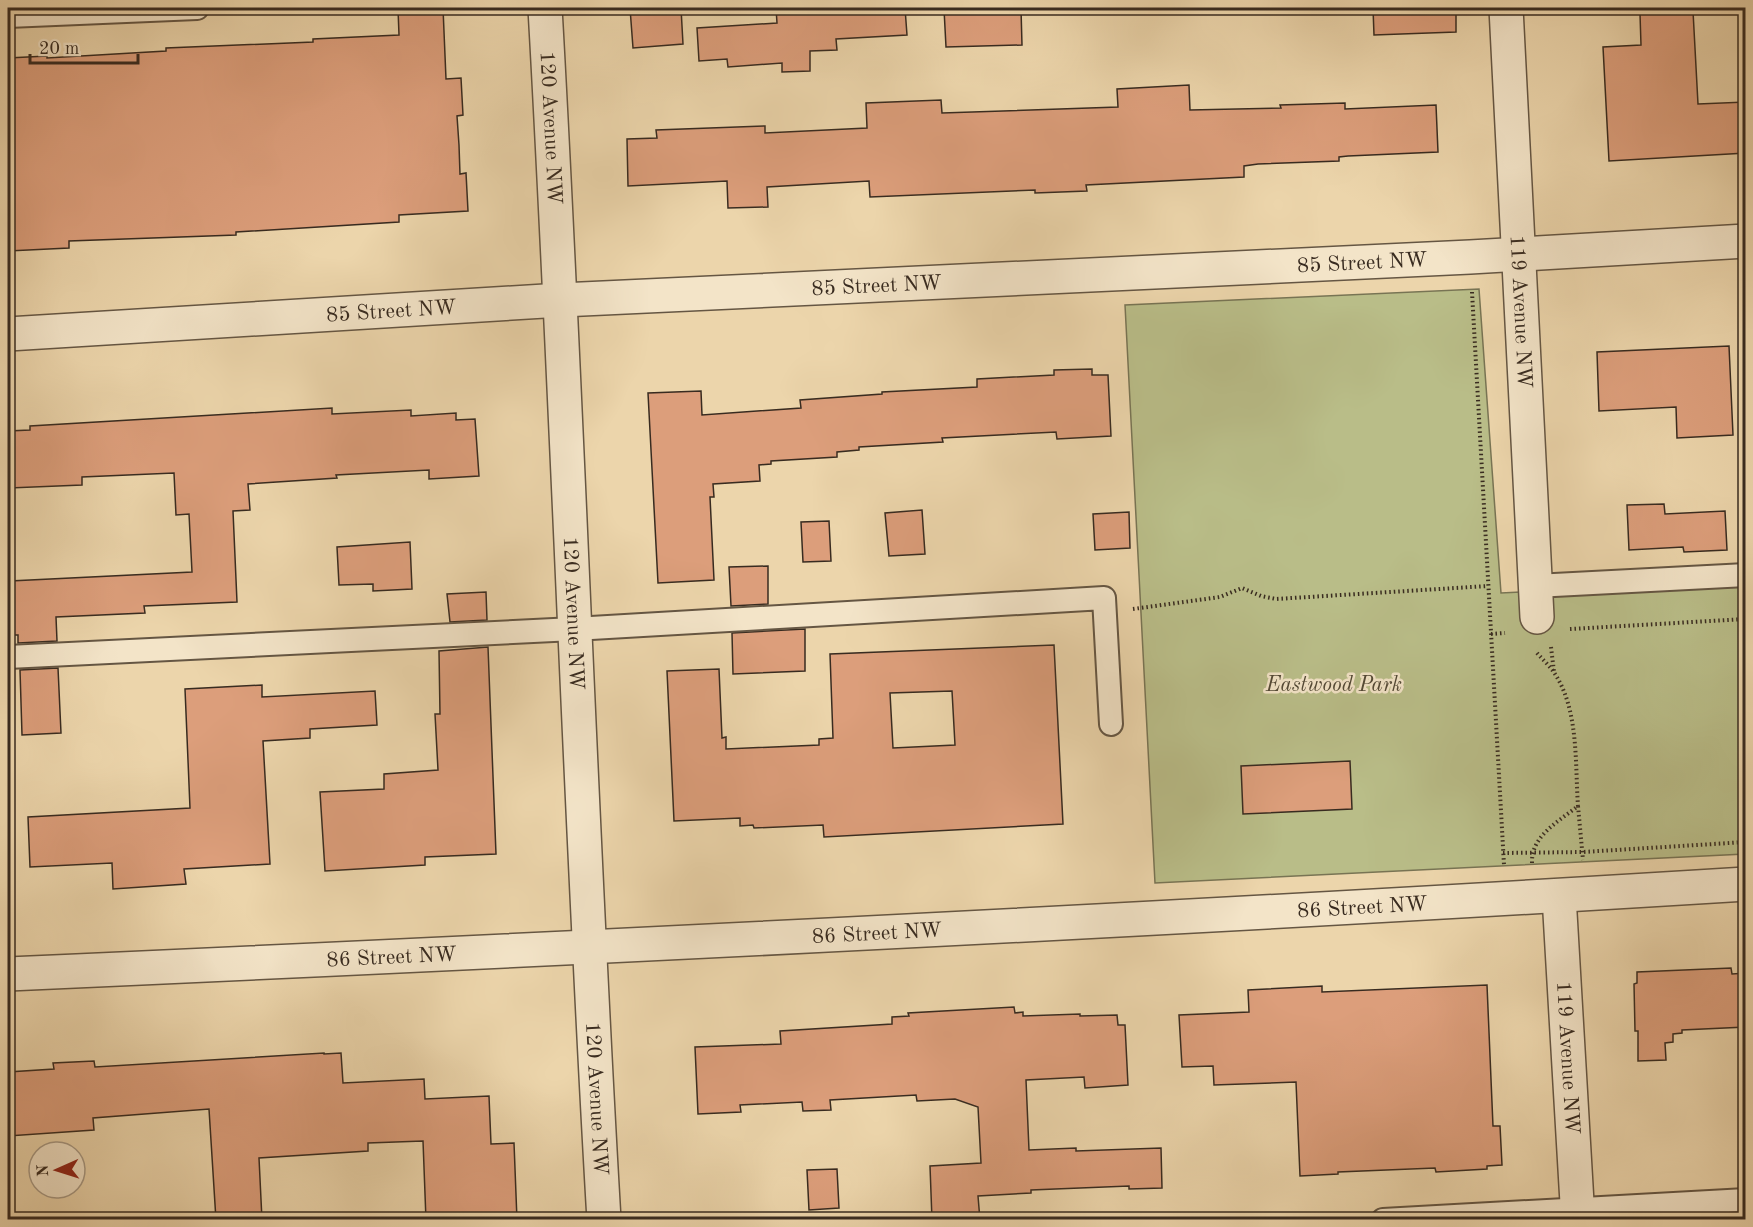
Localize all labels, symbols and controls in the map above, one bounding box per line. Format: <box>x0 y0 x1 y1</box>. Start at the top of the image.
scale bar <box>30 27 138 65</box>
text: 20 m <box>39 40 79 58</box>
street label: 120 Avenue NW <box>535 51 564 205</box>
street label: 119 Avenue NW <box>1506 234 1534 389</box>
street label: 85 Street NW <box>1296 250 1428 277</box>
street label: 85 Street NW <box>811 273 942 300</box>
street label: 85 Street NW <box>326 297 457 326</box>
street label: 120 Avenue NW <box>559 536 586 691</box>
park label: Eastwood Park <box>1265 675 1402 696</box>
street label: 86 Street NW <box>1297 894 1428 922</box>
street label: 86 Street NW <box>811 920 943 948</box>
street label: 86 Street NW <box>326 944 457 971</box>
street label: 119 Avenue NW <box>1552 980 1582 1135</box>
street label: 120 Avenue NW <box>581 1022 610 1176</box>
north arrow <box>27 1140 87 1200</box>
text: N <box>36 1163 52 1177</box>

